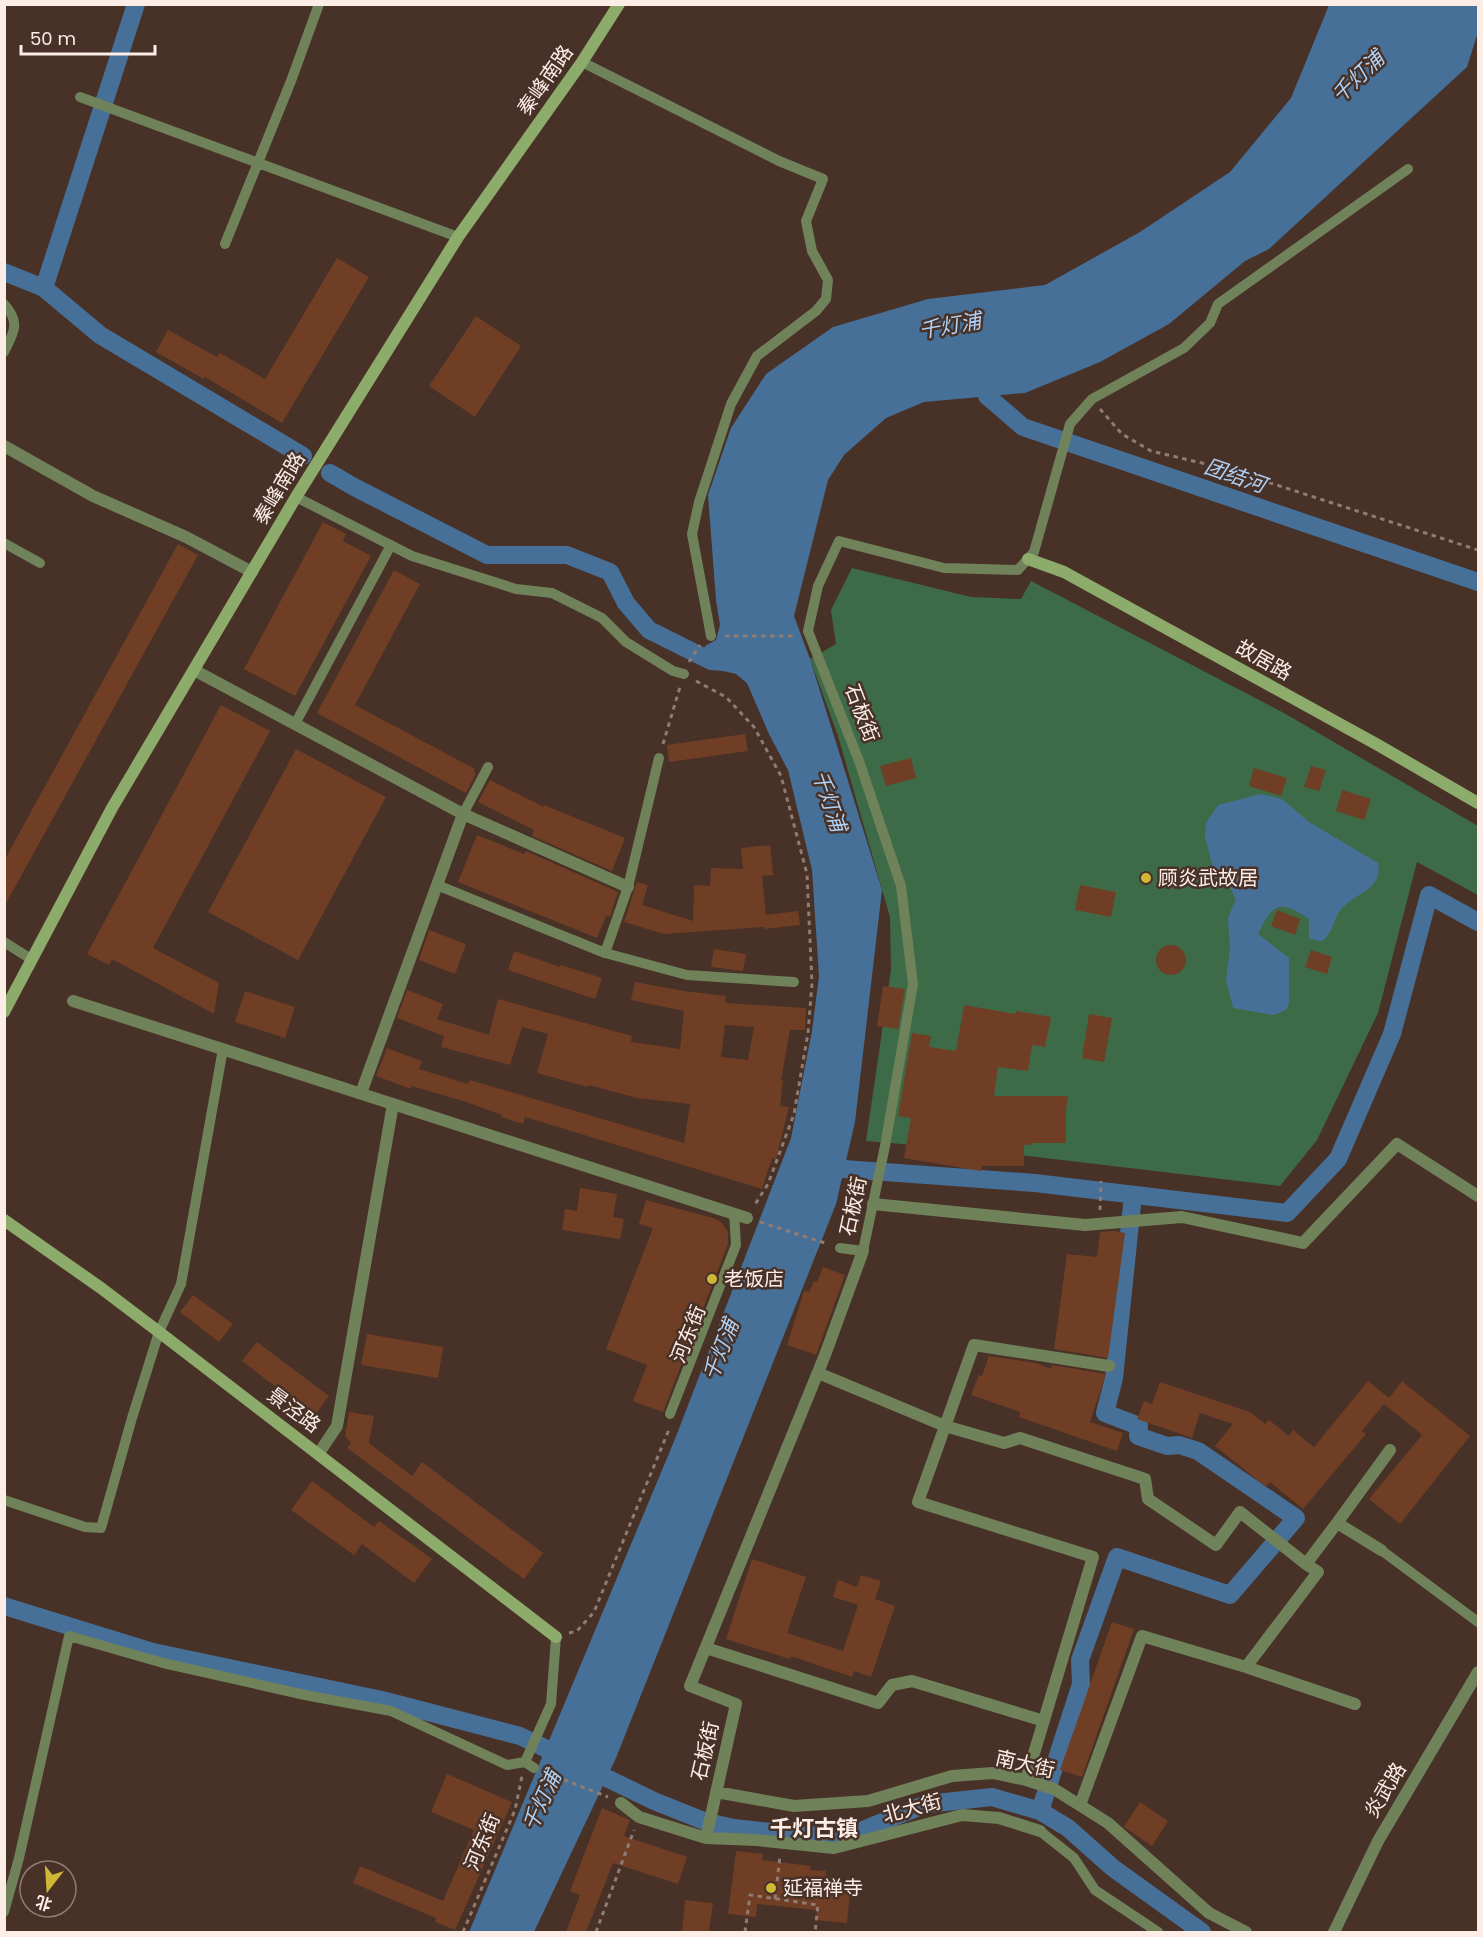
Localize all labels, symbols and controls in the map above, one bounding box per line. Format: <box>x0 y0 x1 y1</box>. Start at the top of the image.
scale bar <box>21 18 154 56</box>
text: 50 m <box>30 26 76 51</box>
street label: 秦峰南路 <box>511 39 579 121</box>
water label: 千灯浦 <box>1325 42 1393 109</box>
water label: 千灯浦 <box>916 305 986 345</box>
street label: 秦峰南路 <box>246 447 312 529</box>
water label: 团结河 <box>1201 452 1273 501</box>
street label: 故居路 <box>1231 633 1297 687</box>
street label: 石板街 <box>838 680 886 746</box>
water label: 千灯浦 <box>806 766 854 838</box>
place label: 顾炎武故居 <box>1158 864 1258 892</box>
marker: 顾炎武故居 <box>1139 871 1153 885</box>
street label: 石板街 <box>833 1174 873 1238</box>
place label: 老饭店 <box>724 1265 784 1293</box>
marker: 老饭店 <box>705 1272 719 1286</box>
street label: 河东街 <box>664 1301 712 1367</box>
water label: 千灯浦 <box>696 1312 746 1384</box>
street label: 景泾路 <box>262 1381 326 1439</box>
street label: 石板街 <box>685 1719 725 1783</box>
street label: 南大街 <box>993 1744 1057 1784</box>
street label: 炎武路 <box>1358 1757 1412 1823</box>
water label: 千灯浦 <box>515 1763 569 1835</box>
street label: 北大街 <box>879 1787 945 1829</box>
street label: 河东街 <box>457 1809 507 1875</box>
district label: 千灯古镇 <box>770 1813 858 1844</box>
north arrow <box>18 1859 78 1919</box>
place label: 延福禅寺 <box>783 1874 863 1902</box>
marker: 延福禅寺 <box>764 1881 778 1895</box>
text: 北 <box>33 1890 55 1916</box>

